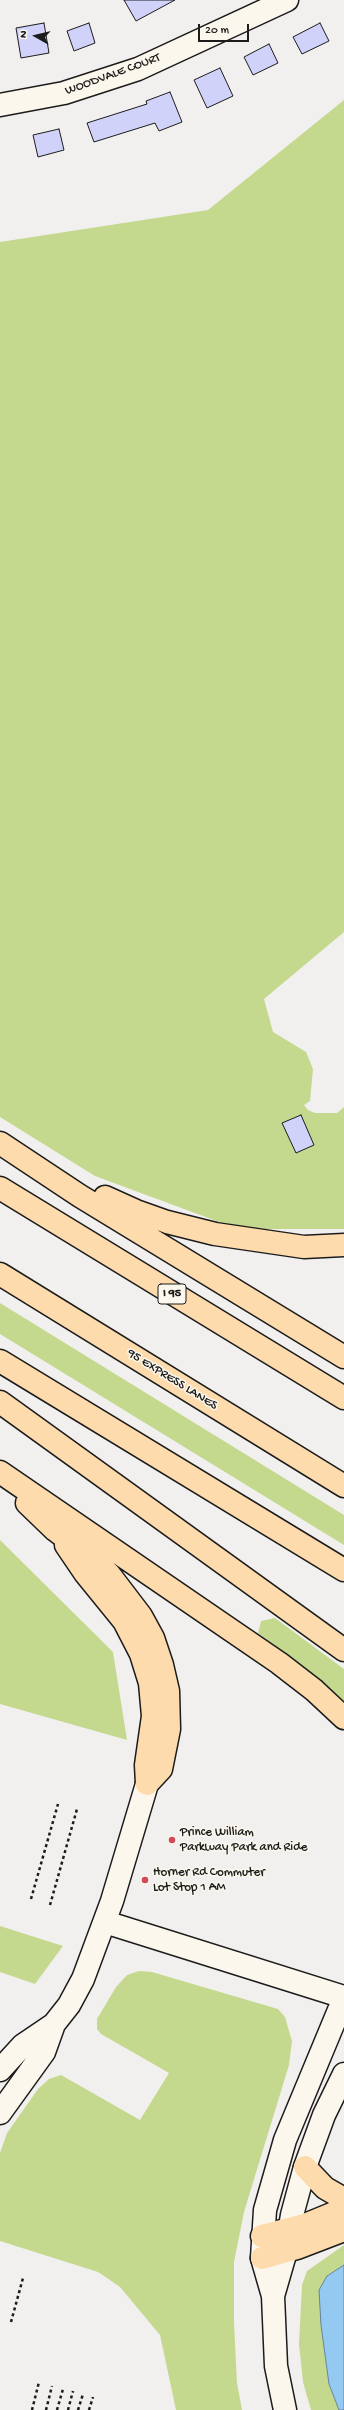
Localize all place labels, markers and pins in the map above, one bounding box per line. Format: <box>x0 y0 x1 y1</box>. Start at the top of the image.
place label: Prince William Parkway Park and Ride <box>180 1825 307 1856</box>
marker: Prince William Parkway Park and Ride <box>167 1835 177 1845</box>
place label: Horner Rd Commuter Lot Stop 1 AM <box>153 1865 265 1896</box>
marker: Horner Rd Commuter Lot Stop 1 AM <box>140 1875 150 1885</box>

